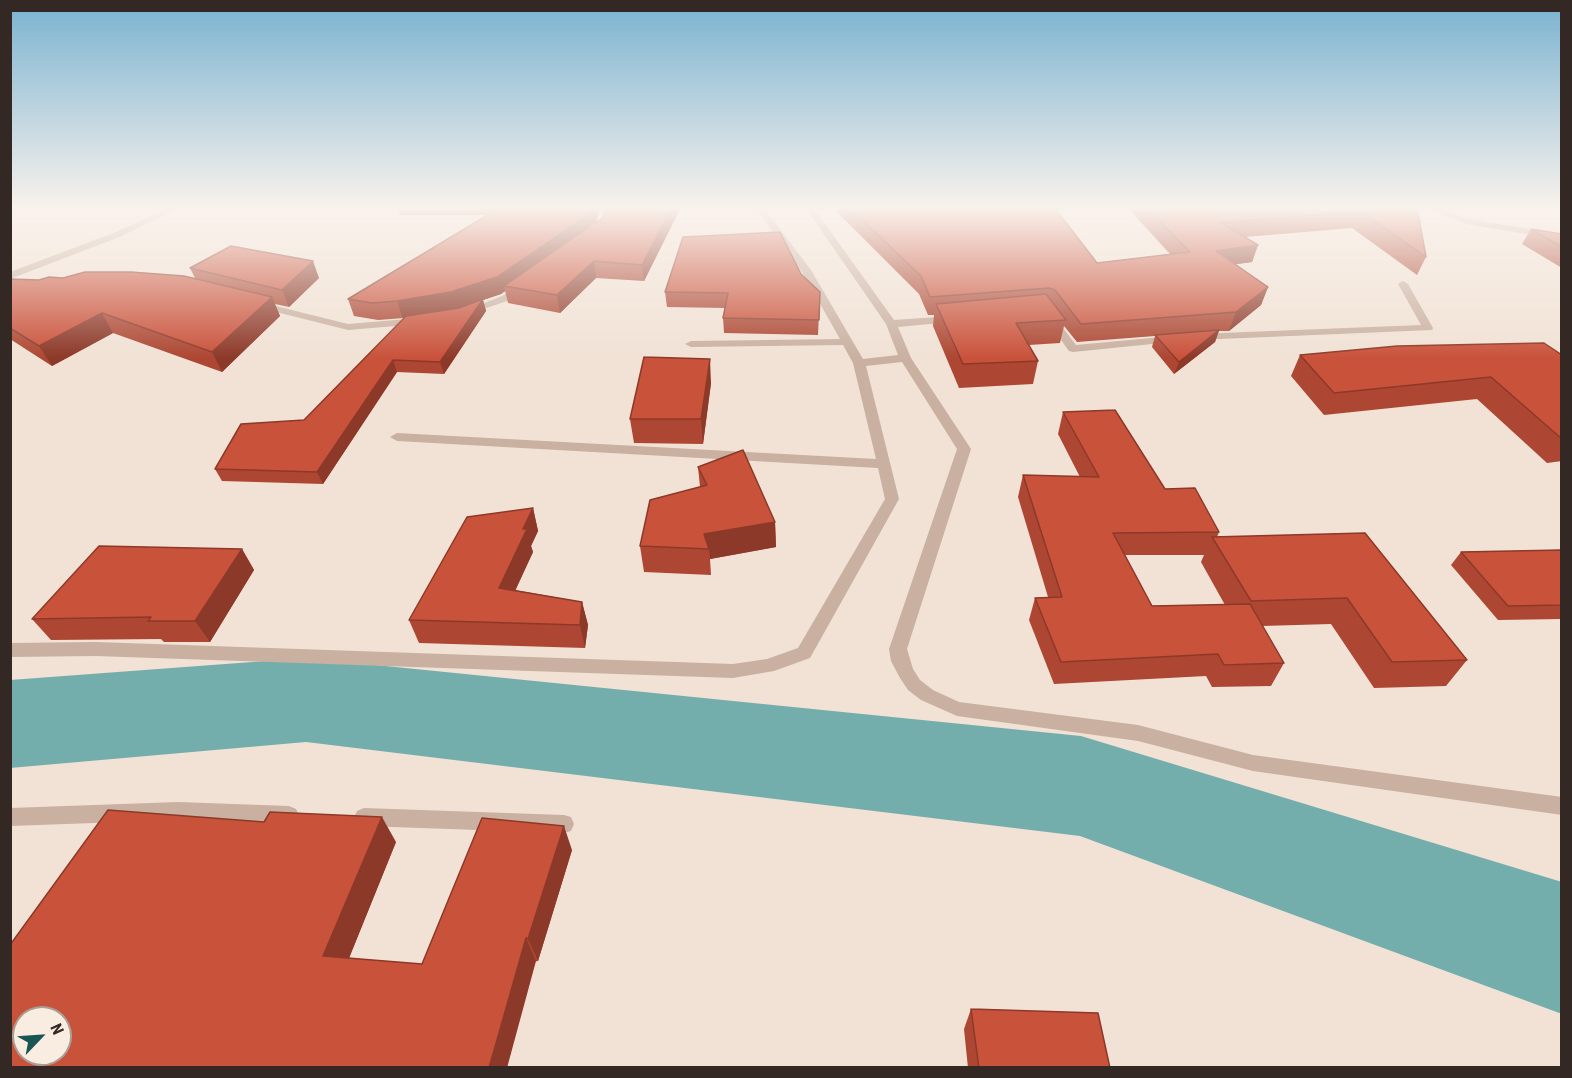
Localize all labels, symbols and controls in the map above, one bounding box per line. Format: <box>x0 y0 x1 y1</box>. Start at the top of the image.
north arrow <box>12 1006 72 1066</box>
text: N <box>46 1021 68 1037</box>

